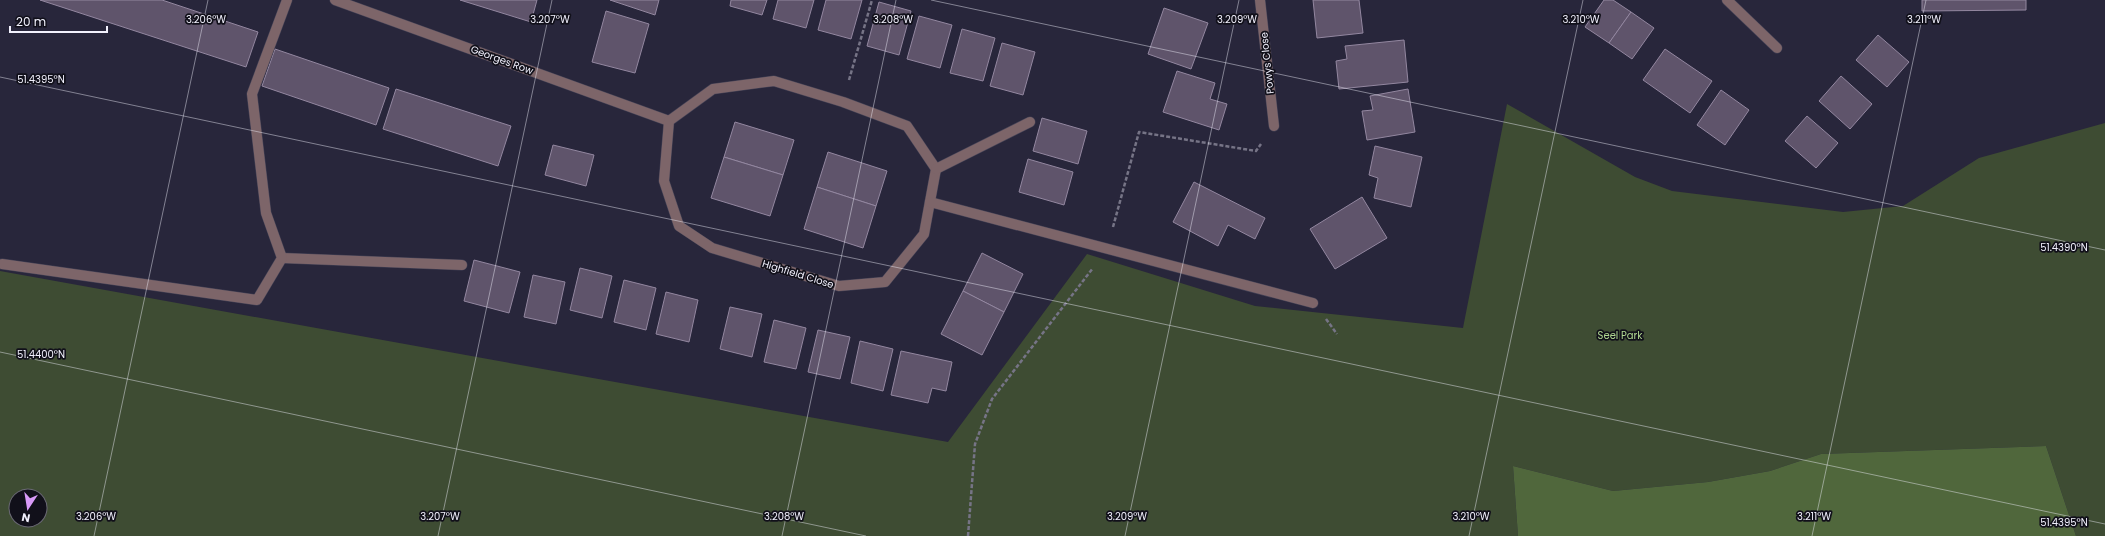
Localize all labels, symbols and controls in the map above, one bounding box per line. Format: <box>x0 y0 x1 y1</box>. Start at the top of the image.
scale bar <box>10 8 107 34</box>
text: 3.206°W <box>186 12 226 27</box>
text: 3.207°W <box>530 12 570 27</box>
text: 3.208°W <box>873 12 913 27</box>
text: 3.209°W <box>1217 12 1257 27</box>
text: 3.210°W <box>1562 12 1600 27</box>
text: 3.211°W <box>1907 12 1941 27</box>
text: 20 m <box>16 13 46 30</box>
street label: Powys Close <box>1256 31 1278 95</box>
street label: Georges Row <box>469 42 536 79</box>
text: 51.4395°N <box>17 72 65 87</box>
text: 51.4390°N <box>2040 240 2088 255</box>
street label: Highfield Close <box>760 256 836 292</box>
park label: Seel Park <box>1598 328 1643 343</box>
text: 51.4400°N <box>17 347 65 362</box>
north arrow <box>8 488 48 528</box>
text: N <box>20 509 32 526</box>
text: 3.206°W <box>76 509 116 524</box>
text: 3.207°W <box>420 509 460 524</box>
text: 3.208°W <box>764 509 804 524</box>
text: 3.209°W <box>1107 509 1147 524</box>
text: 3.210°W <box>1452 509 1490 524</box>
text: 3.211°W <box>1797 509 1831 524</box>
text: 51.4395°N <box>2040 515 2088 530</box>

